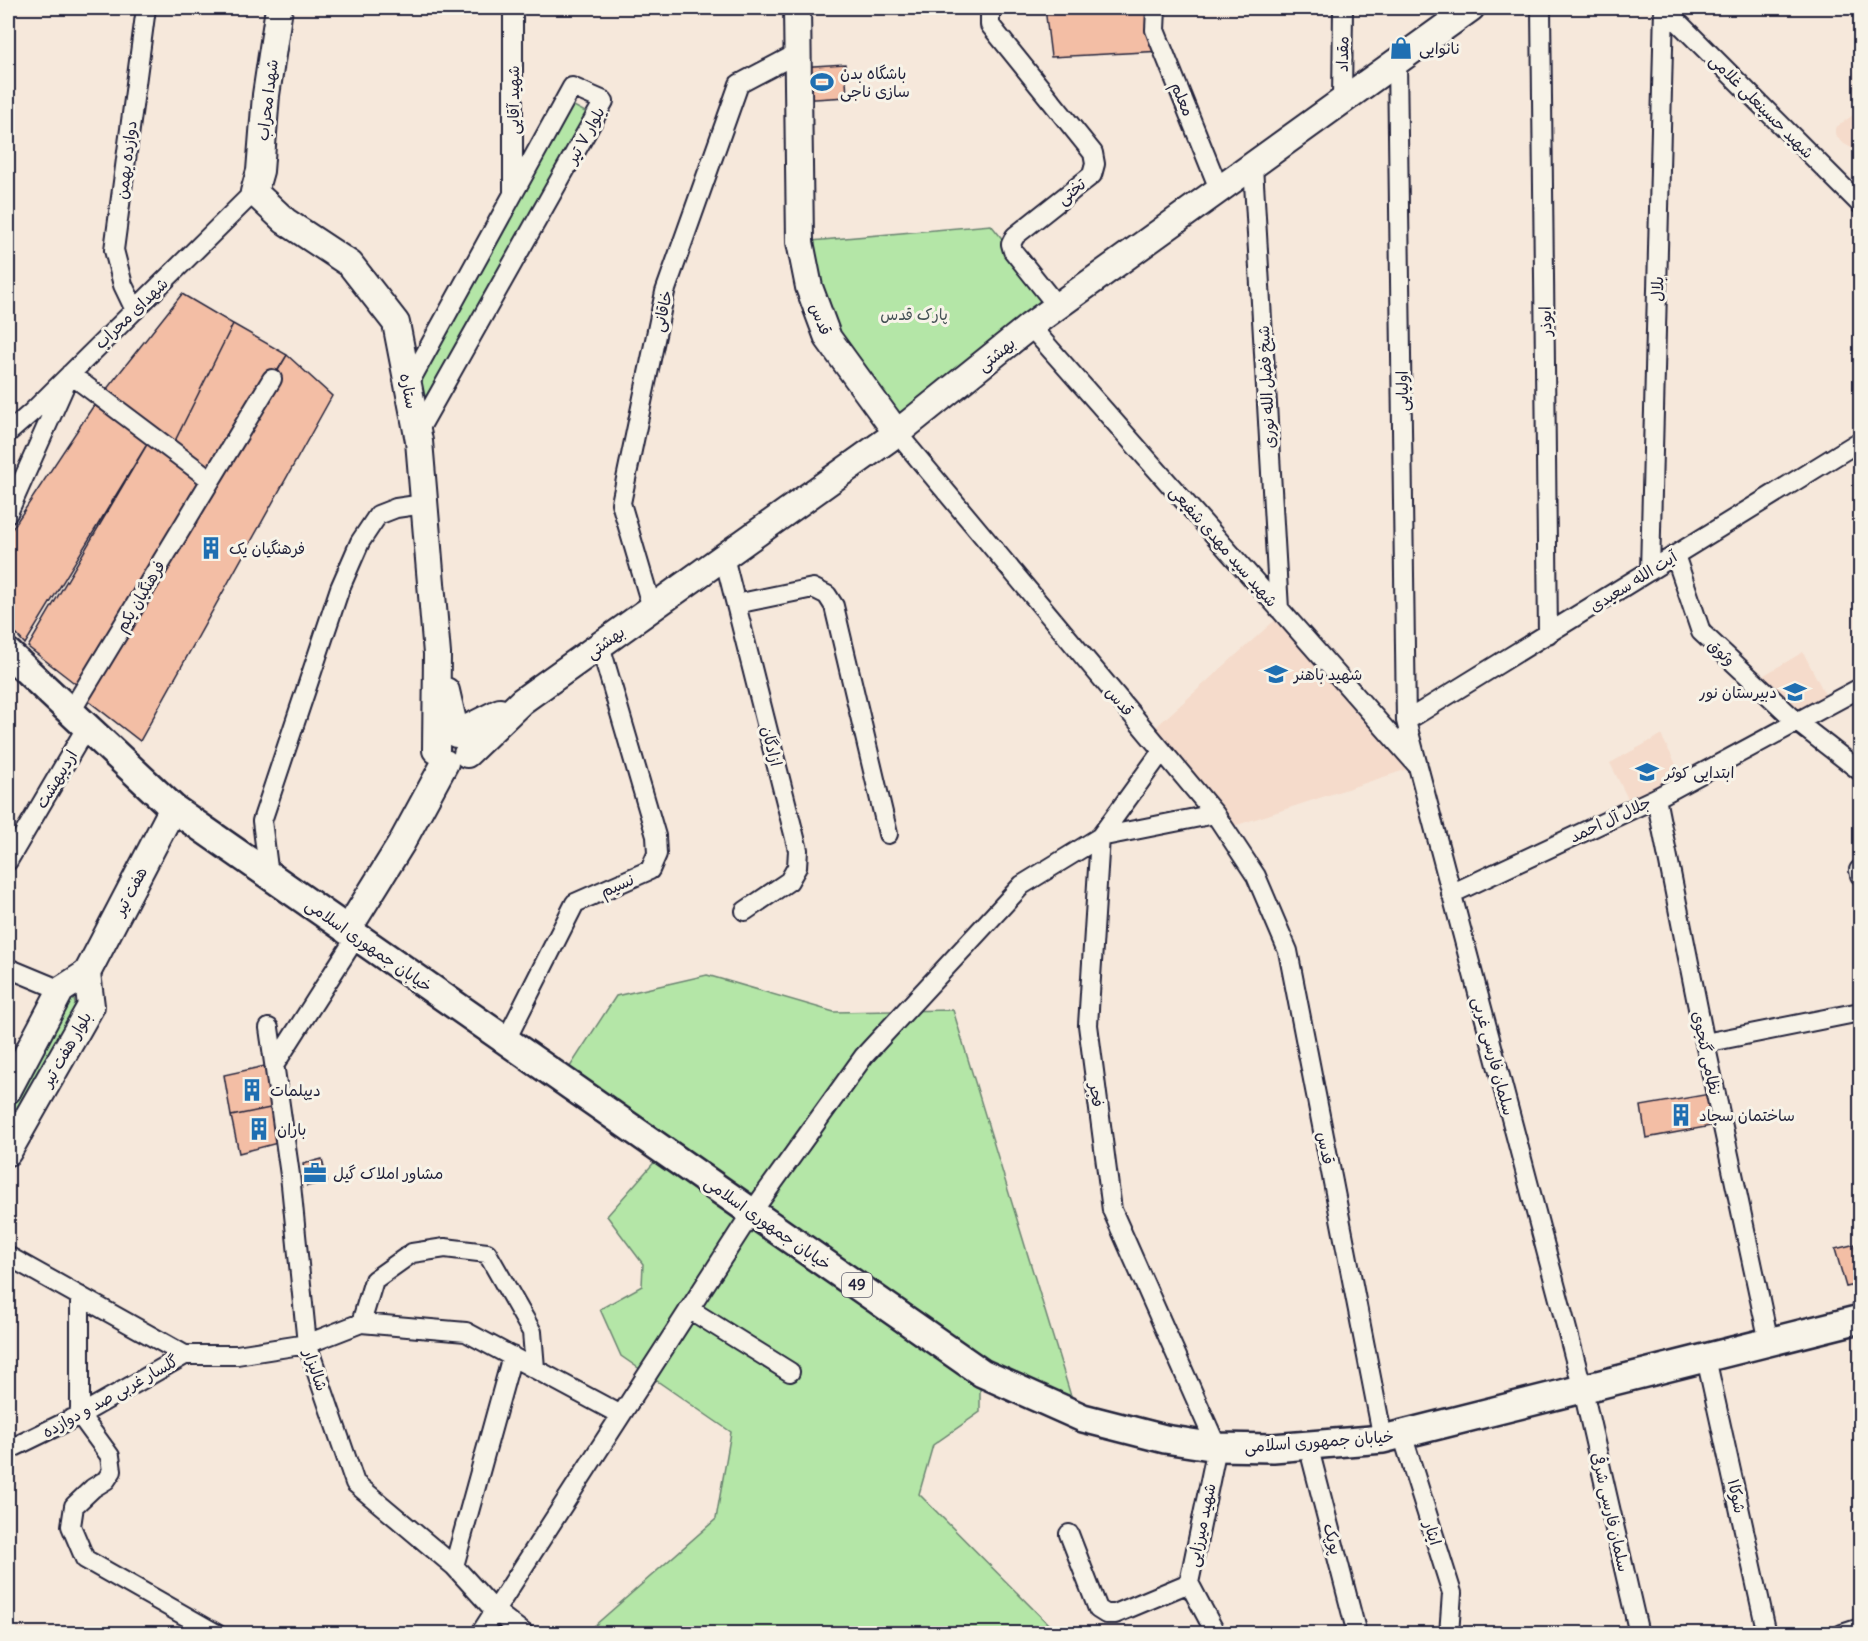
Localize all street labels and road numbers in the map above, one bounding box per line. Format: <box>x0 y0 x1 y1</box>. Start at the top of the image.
street label: مقداد <box>1332 36 1352 72</box>
street label: شهید حسینعلی غلامی <box>1705 50 1818 163</box>
street label: شهدا محراب <box>252 58 282 142</box>
street label: شهید آقایی <box>503 65 524 135</box>
street label: معلم <box>1164 79 1199 120</box>
street label: بلوار ۷ تیر <box>560 103 610 169</box>
street label: دوازده بهمن <box>111 119 141 201</box>
street label: تختی <box>1053 173 1090 209</box>
street label: شهدای محراب <box>90 273 172 353</box>
street label: بلال <box>1647 276 1667 302</box>
street label: خاقانی <box>648 288 677 334</box>
street label: قدس <box>806 300 836 338</box>
street label: ابوذر <box>1535 306 1556 338</box>
street label: شیخ فضل الله نوری <box>1253 325 1280 449</box>
street label: بهشتی <box>973 333 1020 376</box>
street label: اولیایی <box>1392 370 1413 412</box>
street label: ستاره <box>396 371 422 411</box>
street label: شهید سید مهدی شفیعی <box>1165 481 1282 611</box>
street label: آیت الله سعیدی <box>1585 546 1681 616</box>
street label: فرهنگیان یکم <box>111 557 172 637</box>
street label: بهشتی <box>582 621 629 664</box>
street label: وثوق <box>1703 634 1740 670</box>
street label: قدس <box>1102 682 1138 720</box>
street label: ازادگان <box>757 724 787 768</box>
street label: اردیبهشت <box>31 746 81 812</box>
street label: جلال آل احمد <box>1566 791 1654 847</box>
street label: هفت تیر <box>108 863 151 921</box>
street label: نسیم <box>597 869 638 904</box>
street label: خیابان جمهوری اسلامی <box>301 894 436 997</box>
street label: سلمان فارسی غربی <box>1468 995 1519 1118</box>
street label: بلوار هفت تیر <box>36 1008 96 1092</box>
street label: نظامی گنجوی <box>1687 1009 1726 1097</box>
street label: فجر <box>1085 1080 1108 1108</box>
street label: قدس <box>1313 1130 1339 1166</box>
street label: خیابان جمهوری اسلامی <box>700 1172 835 1275</box>
road number: 49 <box>842 1273 872 1297</box>
street label: شالیزار <box>299 1345 332 1393</box>
street label: گلسار غربی صد و دوازده <box>38 1350 182 1443</box>
street label: خیابان جمهوری اسلامی <box>1244 1426 1394 1457</box>
street label: سلمان فارسی شرقی <box>1587 1450 1634 1574</box>
street label: شوکا۱ <box>1723 1477 1750 1515</box>
street label: شهید میرزایی <box>1182 1481 1221 1569</box>
street label: ایثار <box>1419 1517 1446 1547</box>
street label: پوپک <box>1318 1521 1347 1557</box>

